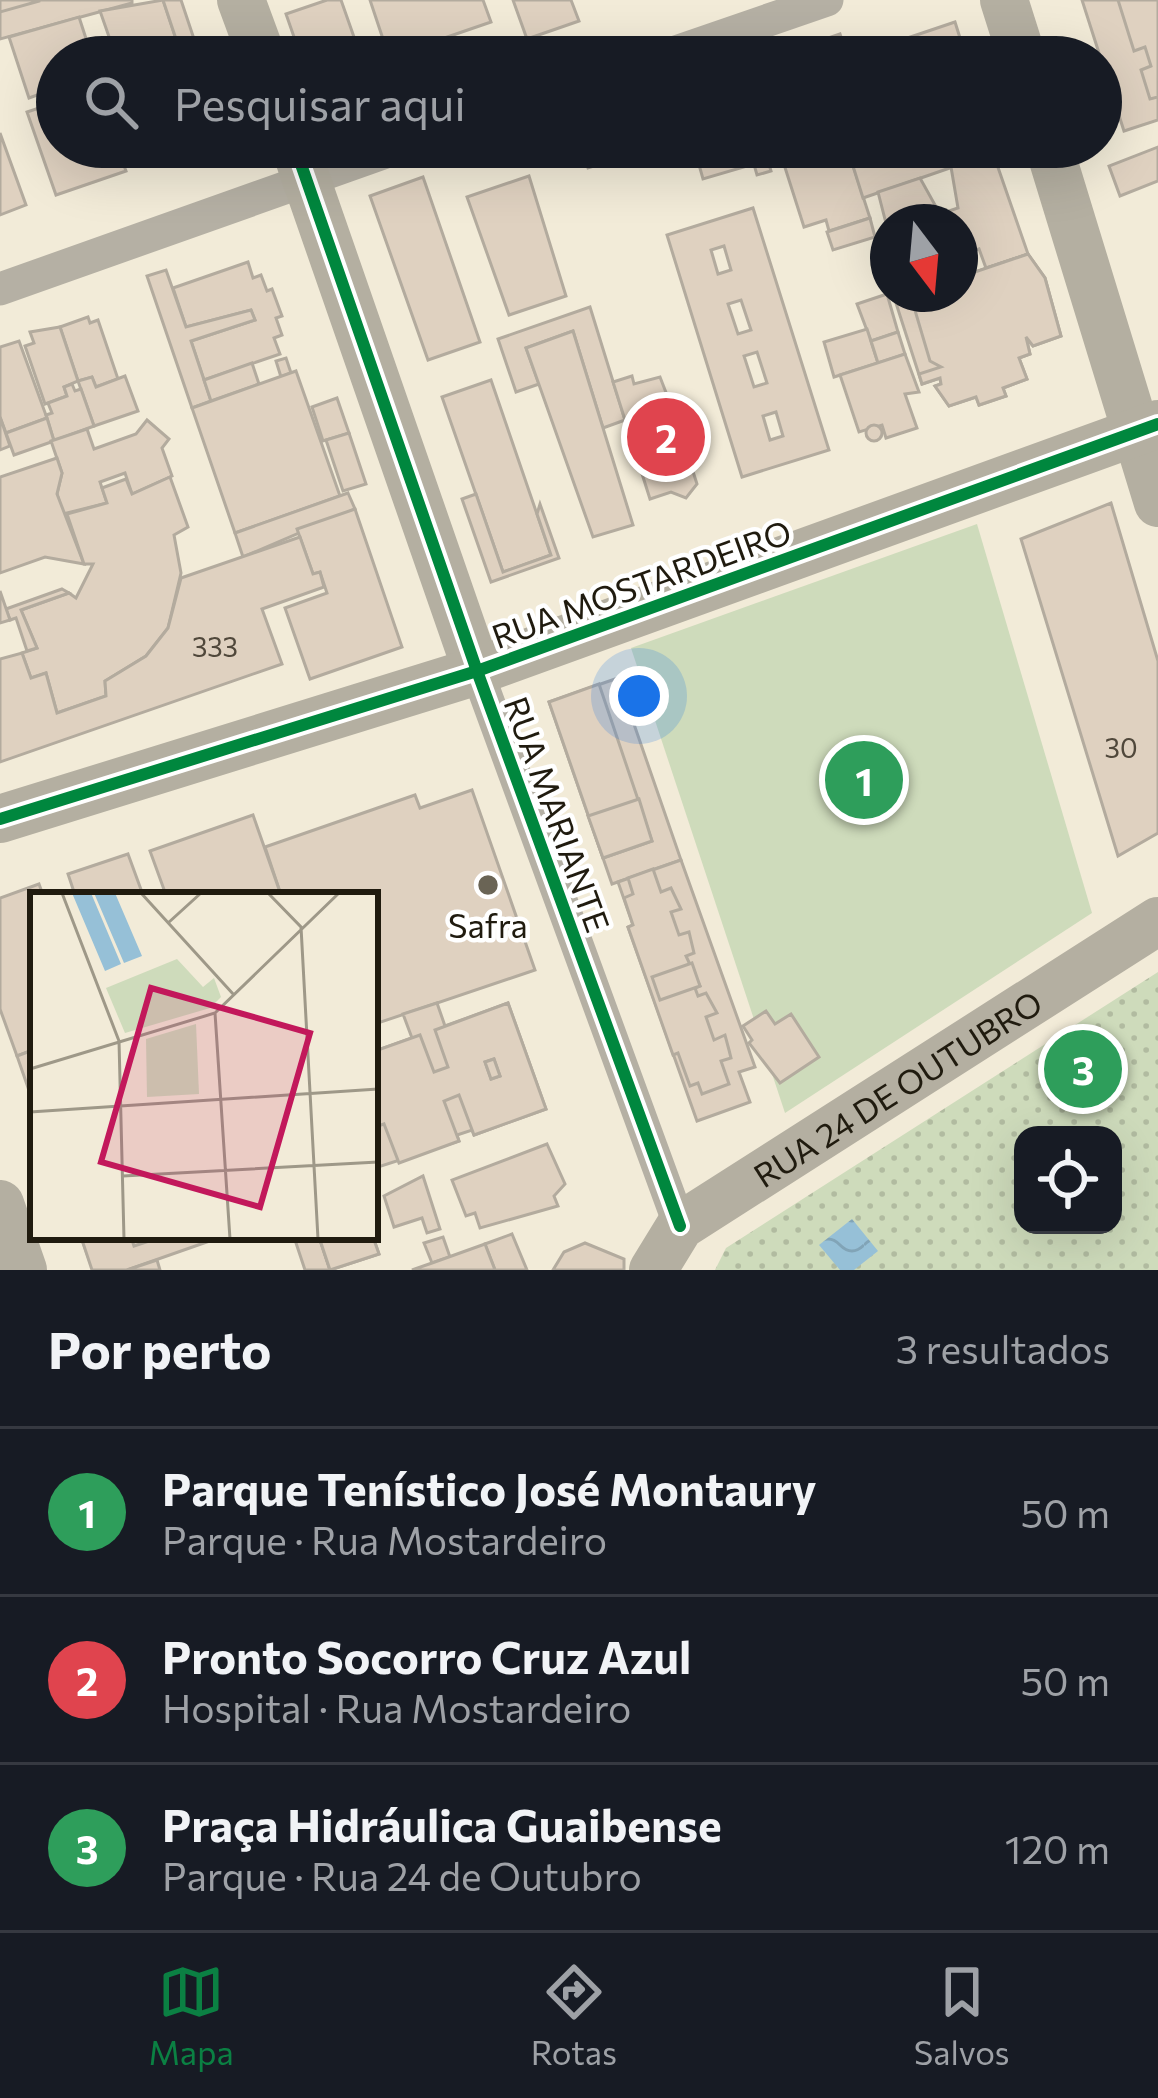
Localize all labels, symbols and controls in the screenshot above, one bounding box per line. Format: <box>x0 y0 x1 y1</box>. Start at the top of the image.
search box <box>36 36 1122 168</box>
icon: search <box>78 69 144 135</box>
text: Pesquisar aqui <box>174 75 466 130</box>
north arrow <box>870 204 978 312</box>
pin: 2 <box>627 392 705 482</box>
street label: RUA MOSTARDEIRO <box>486 510 796 656</box>
house number: 333 <box>192 630 238 663</box>
your location <box>609 666 669 726</box>
street label: RUA MARIANTE <box>496 691 620 937</box>
house number: 30 <box>1104 731 1138 764</box>
pin: 1 <box>825 735 903 825</box>
marker: Safra <box>475 872 501 898</box>
inset map <box>30 892 378 1240</box>
place label: Safra <box>448 904 528 945</box>
street label: RUA 24 DE OUTUBRO <box>745 980 1049 1195</box>
pin: 3 <box>1044 1024 1122 1114</box>
map controls <box>1014 1126 1122 1234</box>
button: locate <box>1014 1126 1122 1234</box>
text: Por perto <box>48 1317 272 1380</box>
text: 3 resultados <box>896 1324 1110 1372</box>
text: Parque Tenístico José Montaury <box>162 1460 817 1515</box>
text: 1 <box>78 1488 96 1536</box>
text: 50 m <box>1021 1488 1110 1536</box>
text: Parque · Rua Mostardeiro <box>162 1515 607 1563</box>
text: Pronto Socorro Cruz Azul <box>162 1628 691 1683</box>
text: 2 <box>76 1656 98 1704</box>
text: 50 m <box>1021 1656 1110 1704</box>
text: Hospital · Rua Mostardeiro <box>162 1683 631 1731</box>
text: Praça Hidráulica Guaibense <box>162 1796 722 1851</box>
text: 3 <box>76 1824 98 1872</box>
text: 120 m <box>1005 1824 1110 1872</box>
text: Parque · Rua 24 de Outubro <box>162 1851 642 1899</box>
tab: Mapa <box>148 1959 234 2072</box>
tab: Rotas <box>531 1959 617 2072</box>
tab: Salvos <box>914 1959 1010 2072</box>

